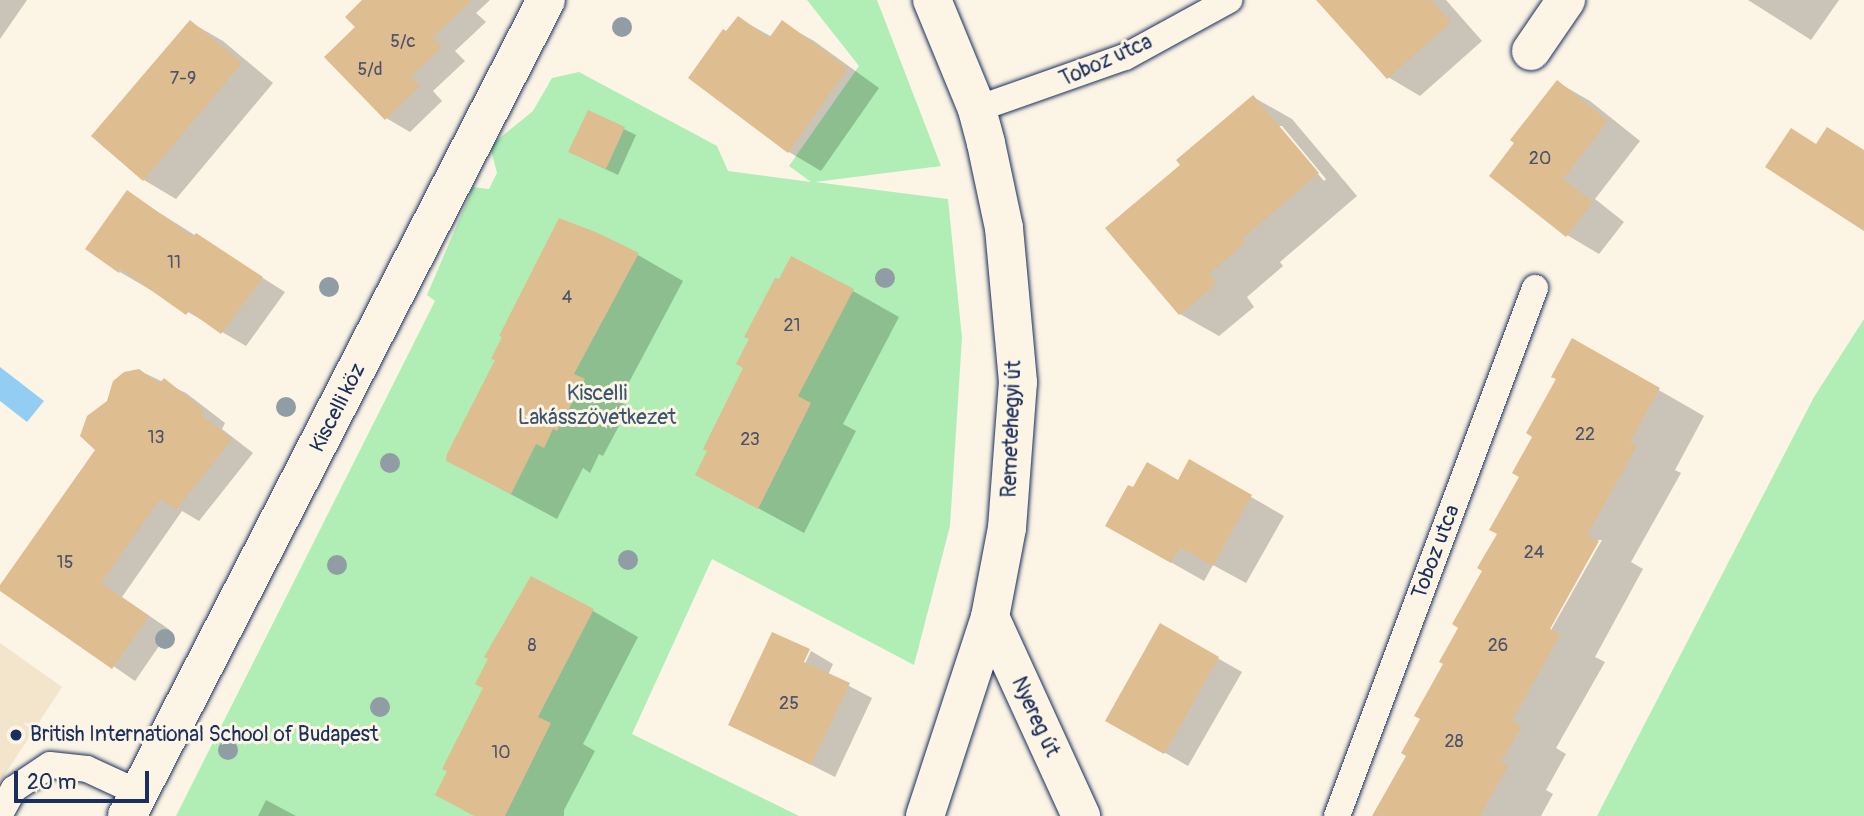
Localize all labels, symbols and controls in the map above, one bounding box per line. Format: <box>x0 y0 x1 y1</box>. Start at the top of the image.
street label: Toboz utca <box>1056 29 1156 93</box>
house number: 5/c <box>390 31 416 53</box>
house number: 5/d <box>357 59 383 81</box>
house number: 7-9 <box>170 68 196 90</box>
house number: 20 <box>1529 148 1551 170</box>
house number: 11 <box>167 252 181 274</box>
house number: 4 <box>562 287 572 309</box>
house number: 21 <box>783 315 801 337</box>
street label: Kiscelli köz <box>305 359 371 457</box>
street label: Remetehegyi út <box>997 360 1027 498</box>
park label: Kiscelli Lakásszövetkezet <box>518 381 676 431</box>
house number: 22 <box>1575 424 1595 446</box>
house number: 13 <box>147 427 165 449</box>
house number: 23 <box>740 429 760 451</box>
street label: Toboz utca <box>1407 501 1465 603</box>
house number: 24 <box>1524 542 1544 564</box>
house number: 15 <box>57 552 73 574</box>
house number: 8 <box>527 635 537 657</box>
house number: 26 <box>1488 635 1508 657</box>
street label: Nyereg út <box>1006 673 1064 761</box>
house number: 25 <box>779 693 799 715</box>
place label: British International School of Budapest <box>30 722 378 748</box>
marker: British International School of Budapest <box>8 727 24 743</box>
house number: 28 <box>1444 731 1464 753</box>
house number: 10 <box>491 742 511 764</box>
scale bar <box>18 756 152 800</box>
text: 20 m <box>27 769 76 796</box>

